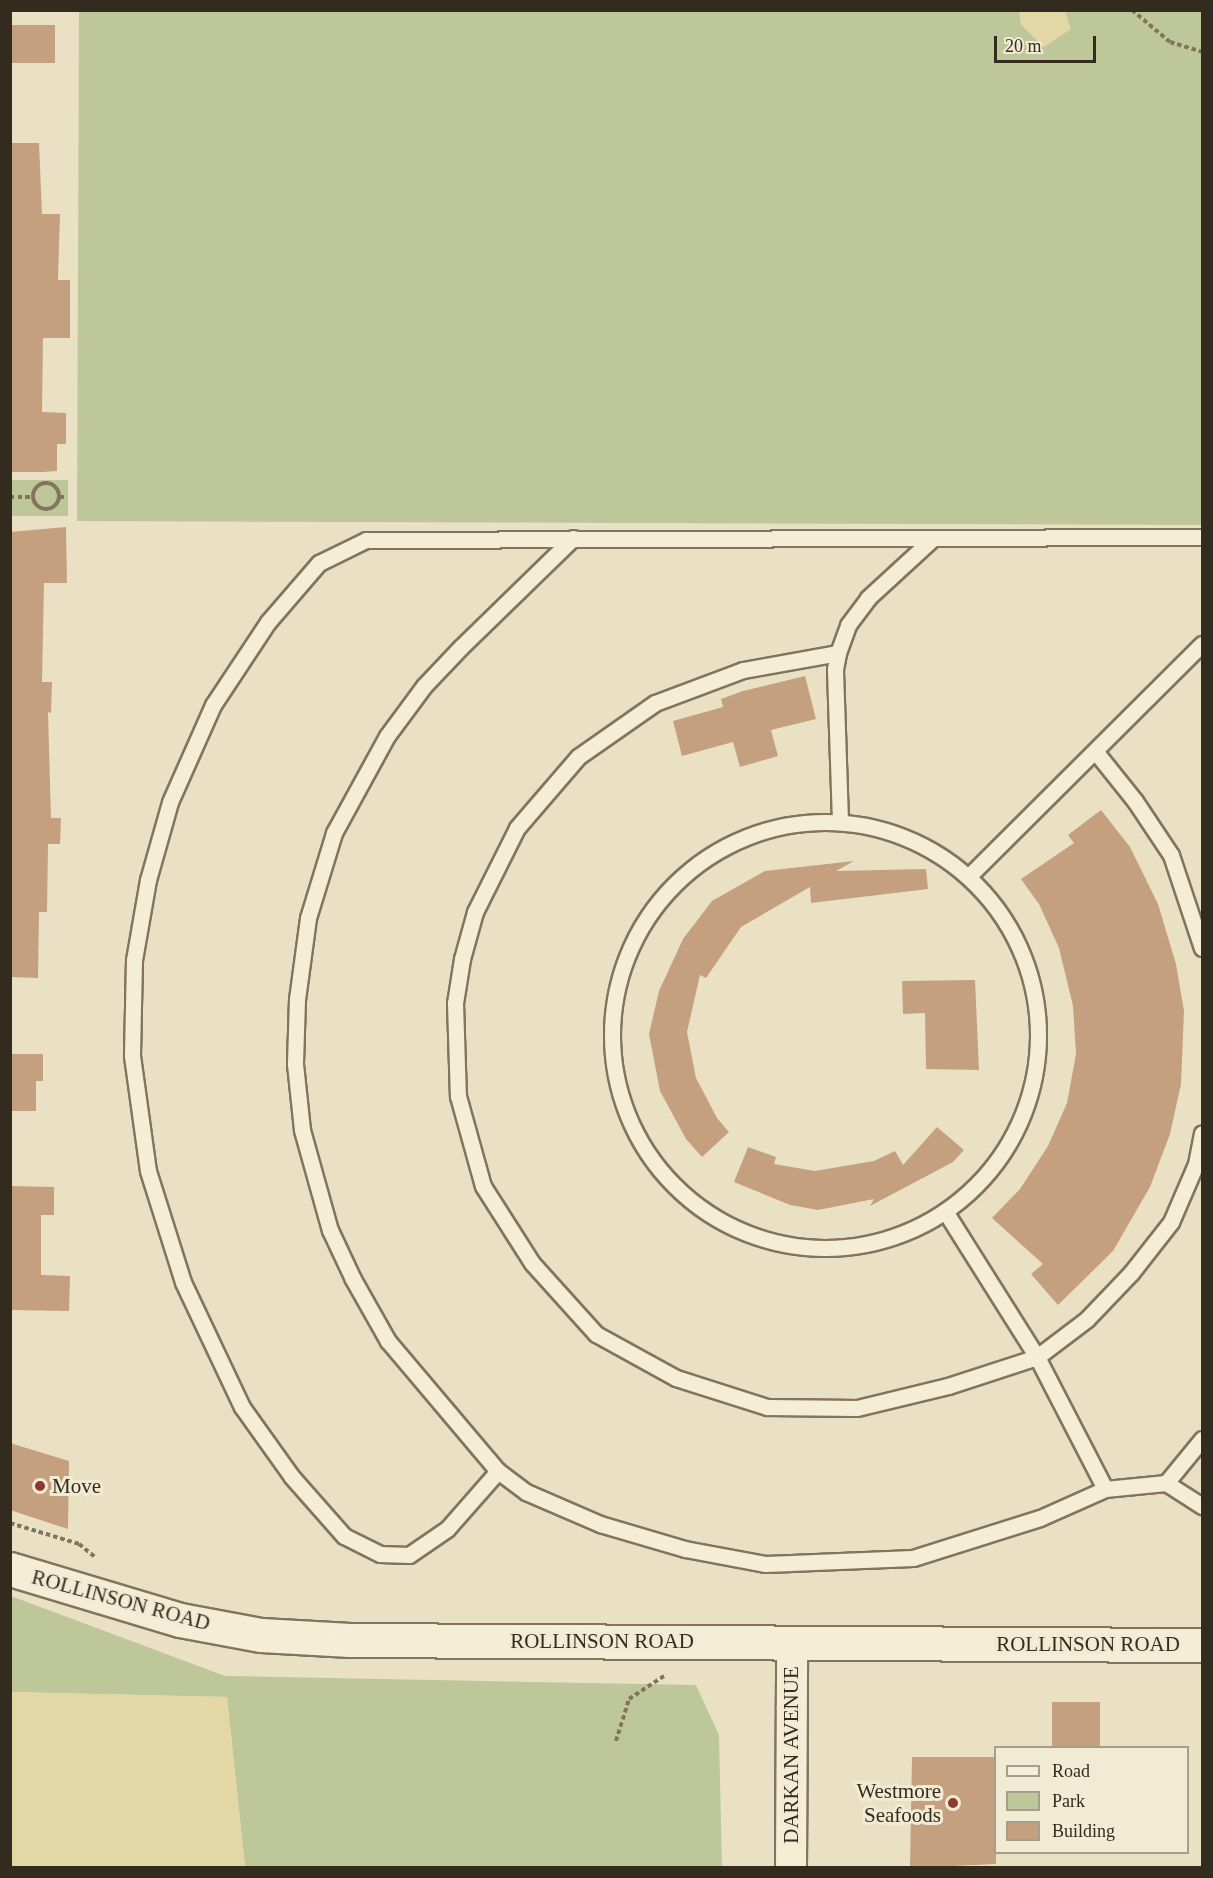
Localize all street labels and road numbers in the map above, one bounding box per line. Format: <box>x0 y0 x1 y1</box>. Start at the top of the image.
street label: ROLLINSON ROAD <box>29 1564 213 1636</box>
street label: ROLLINSON ROAD <box>510 1628 694 1654</box>
street label: ROLLINSON ROAD <box>996 1631 1180 1657</box>
street label: DARKAN AVENUE <box>778 1666 804 1844</box>

